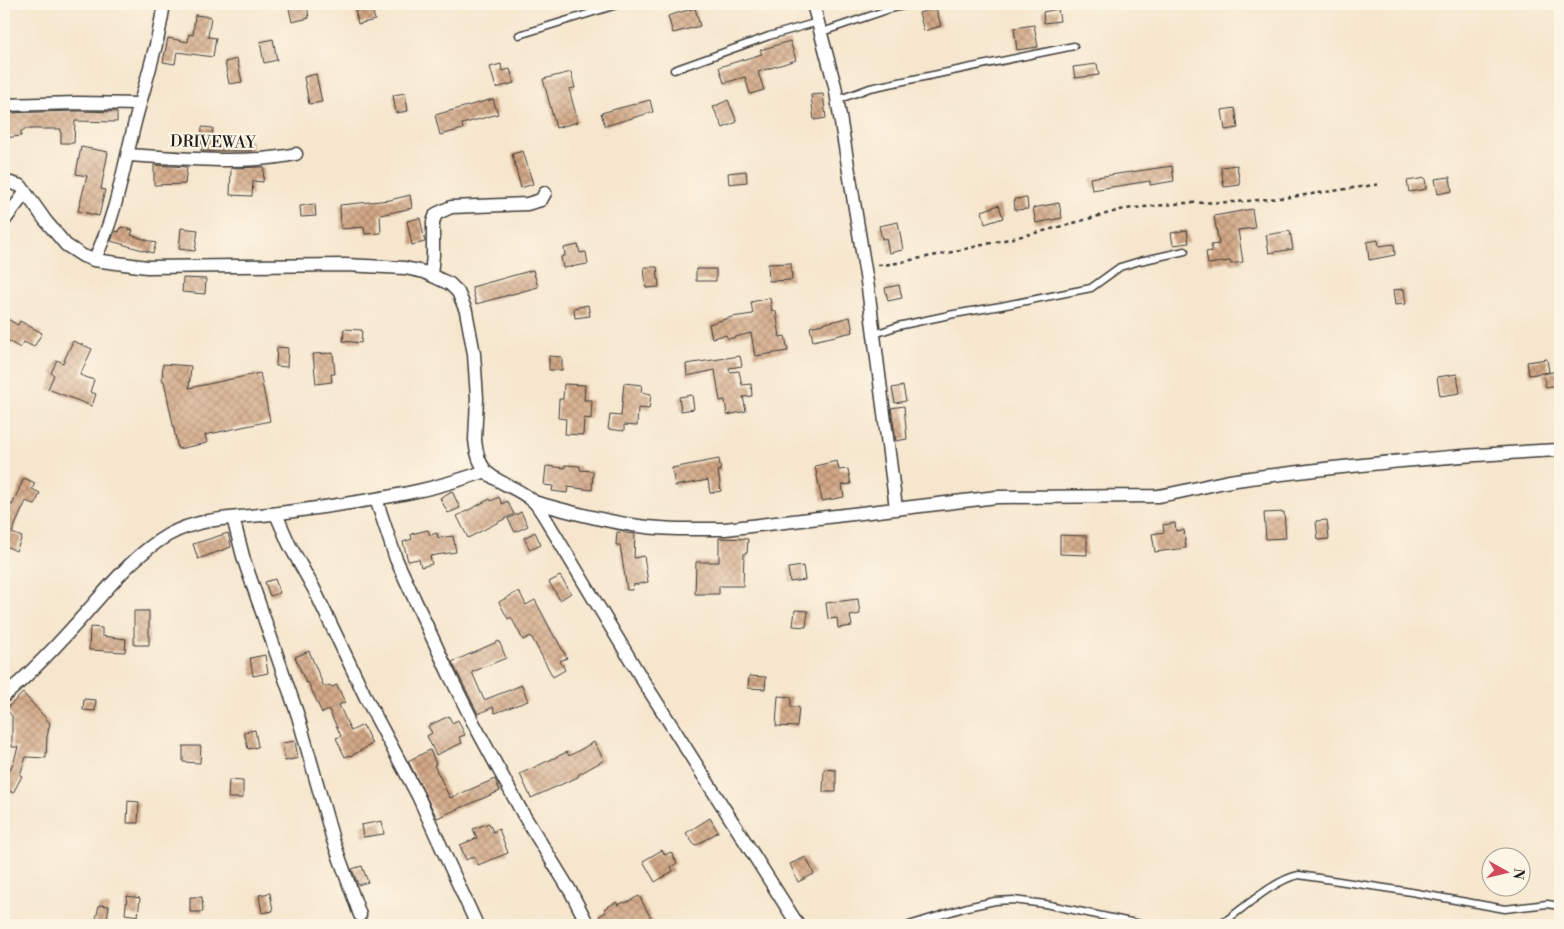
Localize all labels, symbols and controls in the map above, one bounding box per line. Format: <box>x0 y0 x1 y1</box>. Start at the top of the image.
street label: DRIVEWAY <box>170 131 258 153</box>
north arrow <box>1482 846 1532 896</box>
text: N <box>1508 867 1528 880</box>

